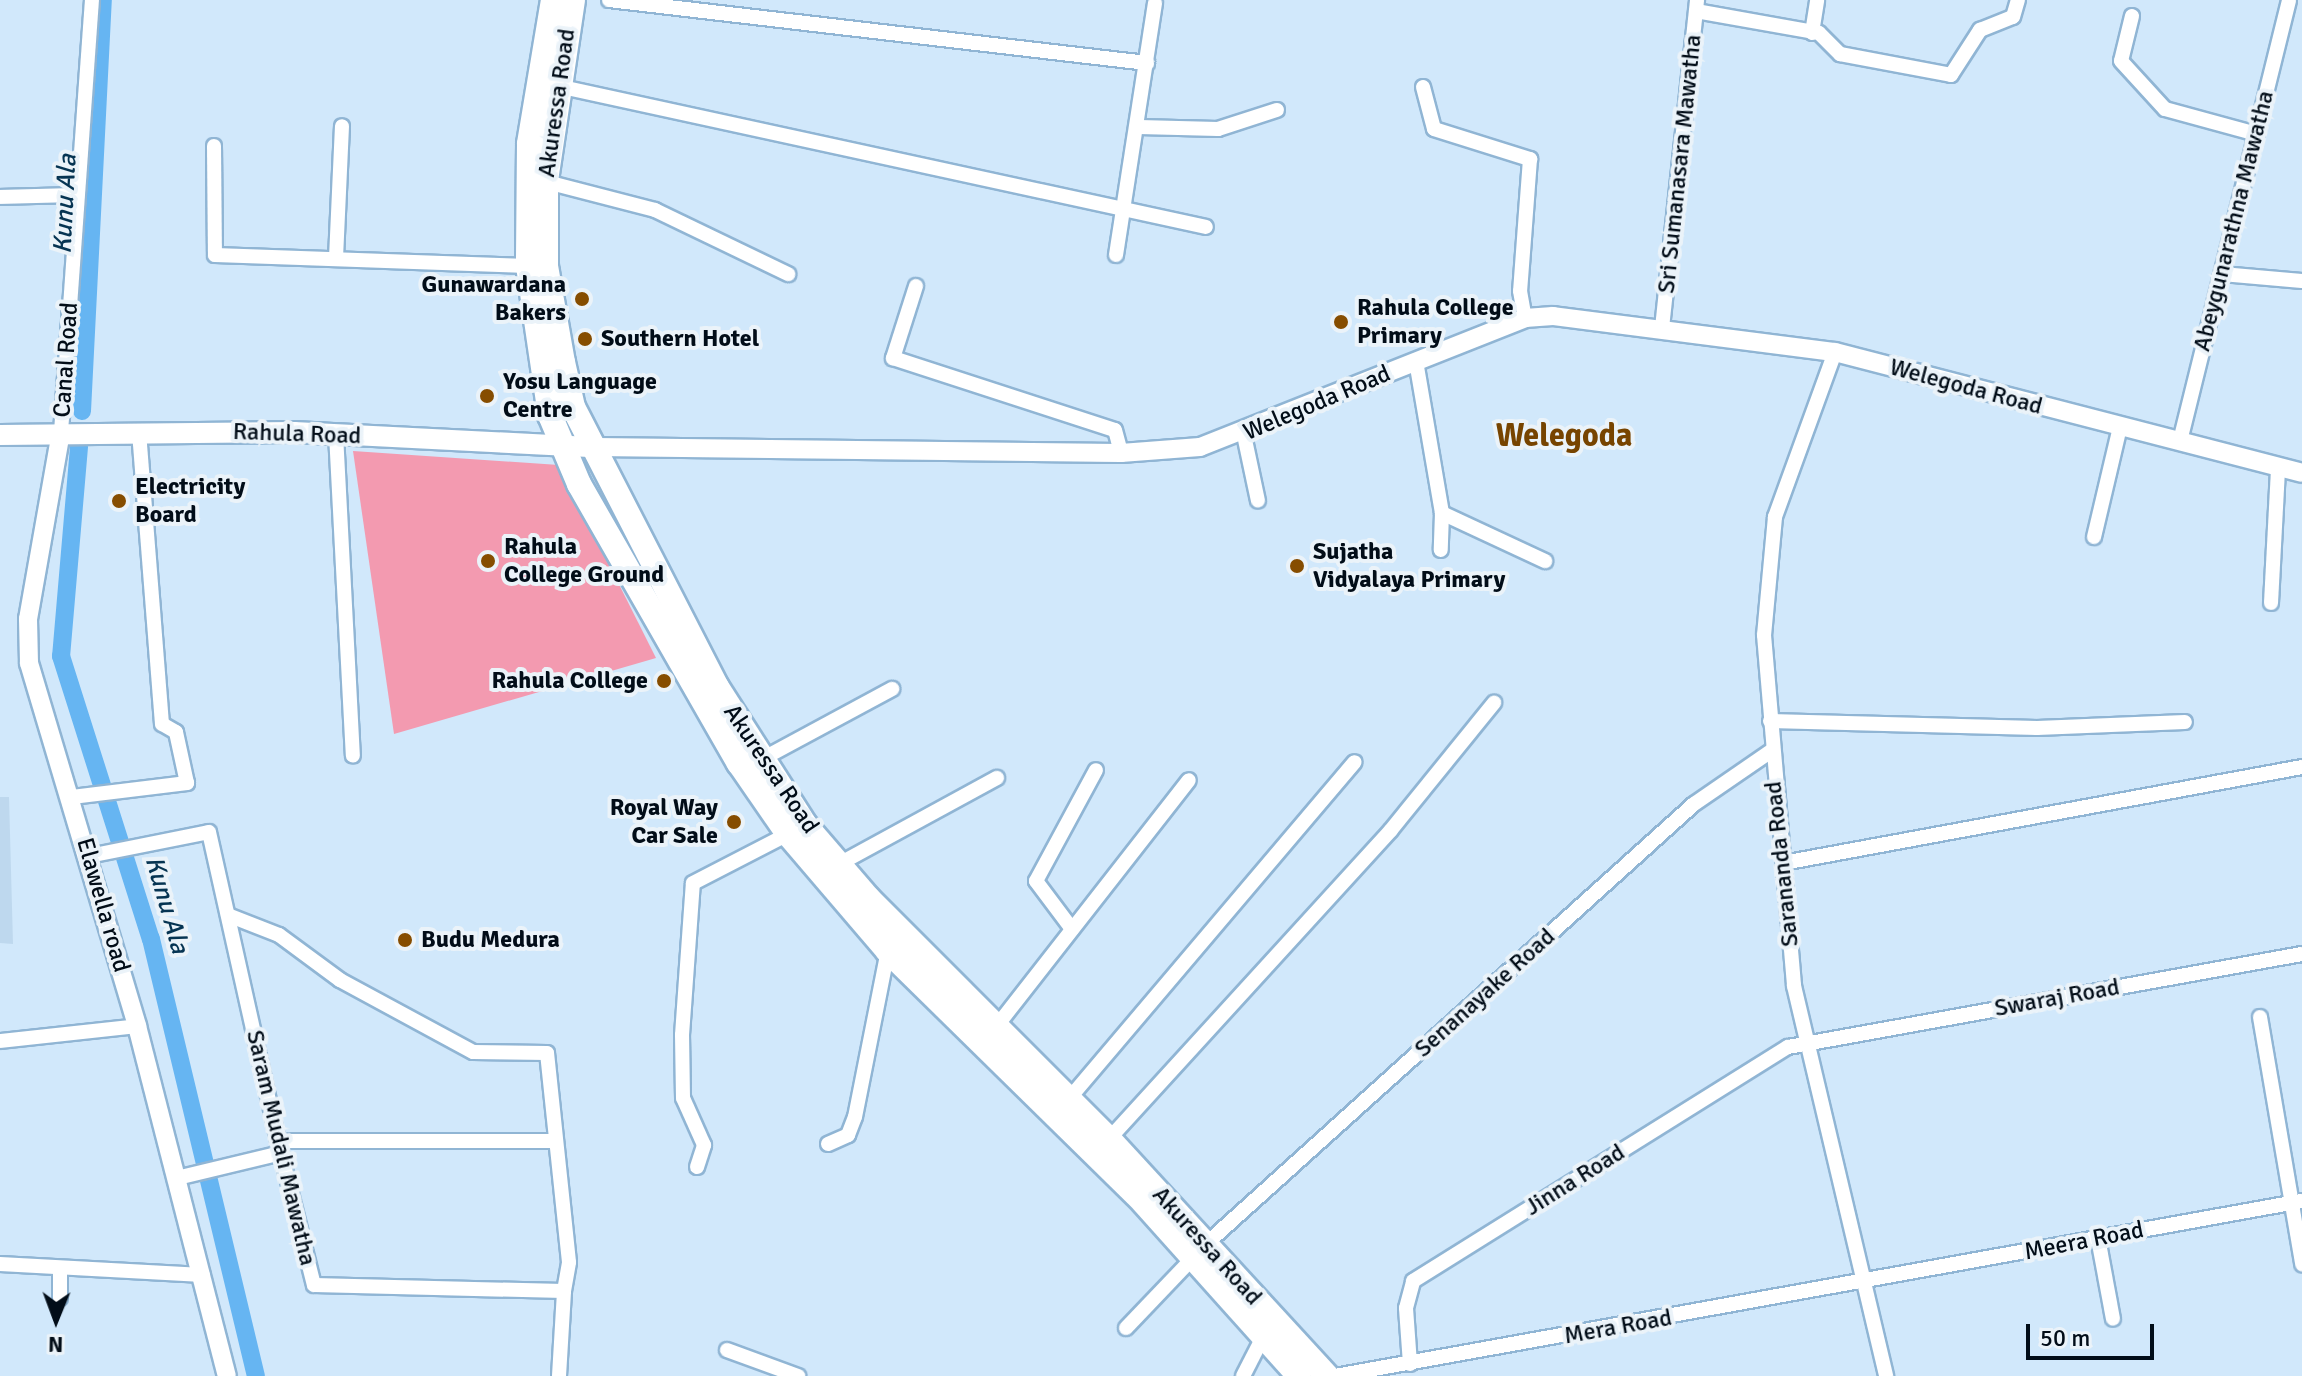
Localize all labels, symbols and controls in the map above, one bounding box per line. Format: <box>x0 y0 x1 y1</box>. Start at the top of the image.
street label: Akuressa Road <box>532 27 582 179</box>
street label: Sri Sumanasara Mawatha <box>1652 33 1708 295</box>
street label: Abeygunarathna Mawatha <box>2188 88 2280 354</box>
water label: Kunu Ala <box>48 153 84 255</box>
place label: Gunawardana Bakers <box>422 271 566 327</box>
marker: Gunawardana Bakers <box>573 290 591 308</box>
place label: Rahula College Primary <box>1357 294 1514 350</box>
street label: Canal Road <box>48 301 84 419</box>
marker: Rahula College Primary <box>1332 313 1350 331</box>
place label: Southern Hotel <box>601 325 759 353</box>
marker: Southern Hotel <box>576 330 594 348</box>
street label: Welegoda Road <box>1886 353 2046 421</box>
street label: Welegoda Road <box>1239 359 1395 447</box>
place label: Yosu Language Centre <box>503 368 657 424</box>
marker: Yosu Language Centre <box>478 387 496 405</box>
street label: Rahula Road <box>232 417 362 451</box>
district label: Welegoda <box>1496 417 1632 455</box>
place label: Electricity Board <box>135 473 245 529</box>
marker: Electricity Board <box>110 492 128 510</box>
place label: Rahula College Ground <box>504 533 664 589</box>
place label: Sujatha Vidyalaya Primary <box>1313 538 1505 594</box>
marker: Rahula College Ground <box>479 552 497 570</box>
marker: Sujatha Vidyalaya Primary <box>1288 557 1306 575</box>
place label: Rahula College <box>491 667 648 695</box>
marker: Rahula College <box>655 672 673 690</box>
street label: Akuressa Road <box>717 699 825 839</box>
street label: Sarananda Road <box>1759 780 1805 948</box>
place label: Royal Way Car Sale <box>610 794 718 850</box>
marker: Royal Way Car Sale <box>725 813 743 831</box>
street label: Elawella road <box>70 834 136 976</box>
water label: Kunu Ala <box>137 853 195 957</box>
street label: Senanayake Road <box>1409 922 1561 1064</box>
place label: Budu Medura <box>421 926 560 954</box>
marker: Budu Medura <box>396 931 414 949</box>
street label: Swaraj Road <box>1992 973 2122 1023</box>
street label: Saram Mudali Mawatha <box>240 1027 322 1269</box>
street label: Jinna Road <box>1520 1138 1630 1222</box>
street label: Akuressa Road <box>1146 1181 1268 1311</box>
street label: Meera Road <box>2022 1215 2146 1267</box>
north arrow <box>16 1280 96 1360</box>
street label: Mera Road <box>1562 1303 1674 1351</box>
scale bar <box>2030 1308 2158 1358</box>
text: 50 m <box>2040 1323 2090 1353</box>
text: N <box>48 1331 63 1358</box>

